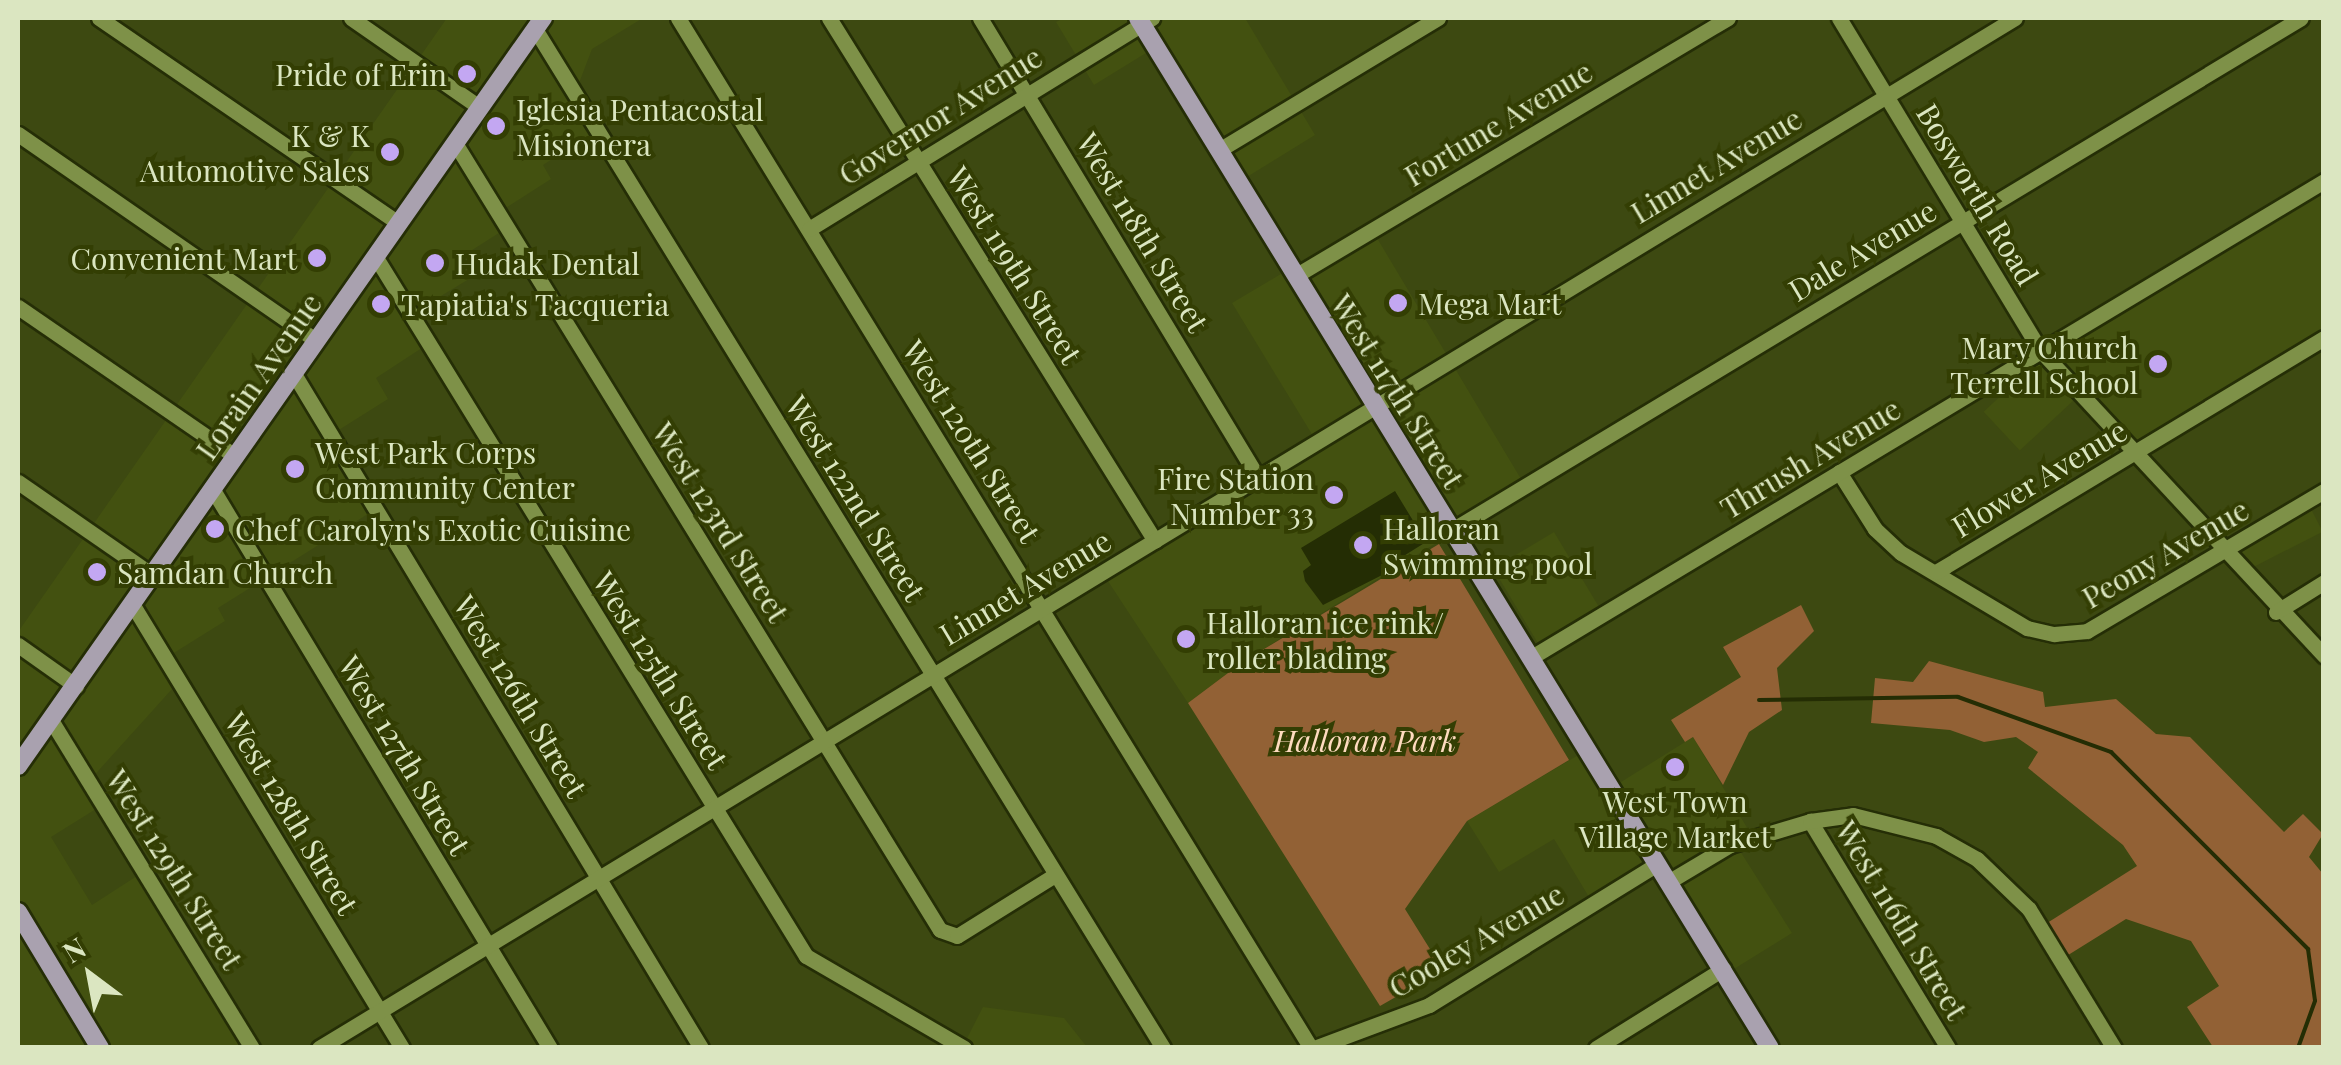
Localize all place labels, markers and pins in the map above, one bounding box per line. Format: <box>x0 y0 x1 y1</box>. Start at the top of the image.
place label: Pride of Erin <box>275 56 447 92</box>
marker: Pride of Erin <box>456 63 478 85</box>
place label: Iglesia Pentacostal Misionera <box>516 91 764 162</box>
marker: Iglesia Pentacostal Misionera <box>485 115 507 137</box>
place label: K & K Automotive Sales <box>140 117 370 188</box>
marker: K & K Automotive Sales <box>379 141 401 163</box>
place label: Convenient Mart <box>70 240 297 276</box>
place label: Hudak Dental <box>455 245 640 281</box>
marker: Convenient Mart <box>306 247 328 269</box>
marker: Hudak Dental <box>424 252 446 274</box>
place label: Mega Mart <box>1418 285 1562 321</box>
place label: Tapiatia's Tacqueria <box>401 286 670 322</box>
marker: Mega Mart <box>1387 292 1409 314</box>
marker: Tapiatia's Tacqueria <box>370 293 392 315</box>
place label: Mary Church Terrell School <box>1950 329 2138 400</box>
marker: Mary Church Terrell School <box>2147 353 2169 375</box>
place label: West Park Corps Community Center <box>315 434 576 504</box>
marker: West Park Corps Community Center <box>284 458 306 480</box>
place label: Fire Station Number 33 <box>1157 460 1314 530</box>
marker: Fire Station Number 33 <box>1323 484 1345 506</box>
place label: Halloran Swimming pool <box>1383 510 1593 580</box>
place label: Chef Carolyn's Exotic Cuisine <box>235 511 631 547</box>
marker: Chef Carolyn's Exotic Cuisine <box>204 518 226 540</box>
marker: Halloran Swimming pool <box>1352 534 1374 556</box>
place label: Samdan Church <box>117 554 333 590</box>
marker: Samdan Church <box>86 561 108 583</box>
place label: Halloran ice rink/ roller blading <box>1206 604 1444 674</box>
marker: Halloran ice rink/ roller blading <box>1175 628 1197 650</box>
marker: West Town Village Market <box>1664 756 1686 778</box>
place label: West Town Village Market <box>1579 783 1771 854</box>

